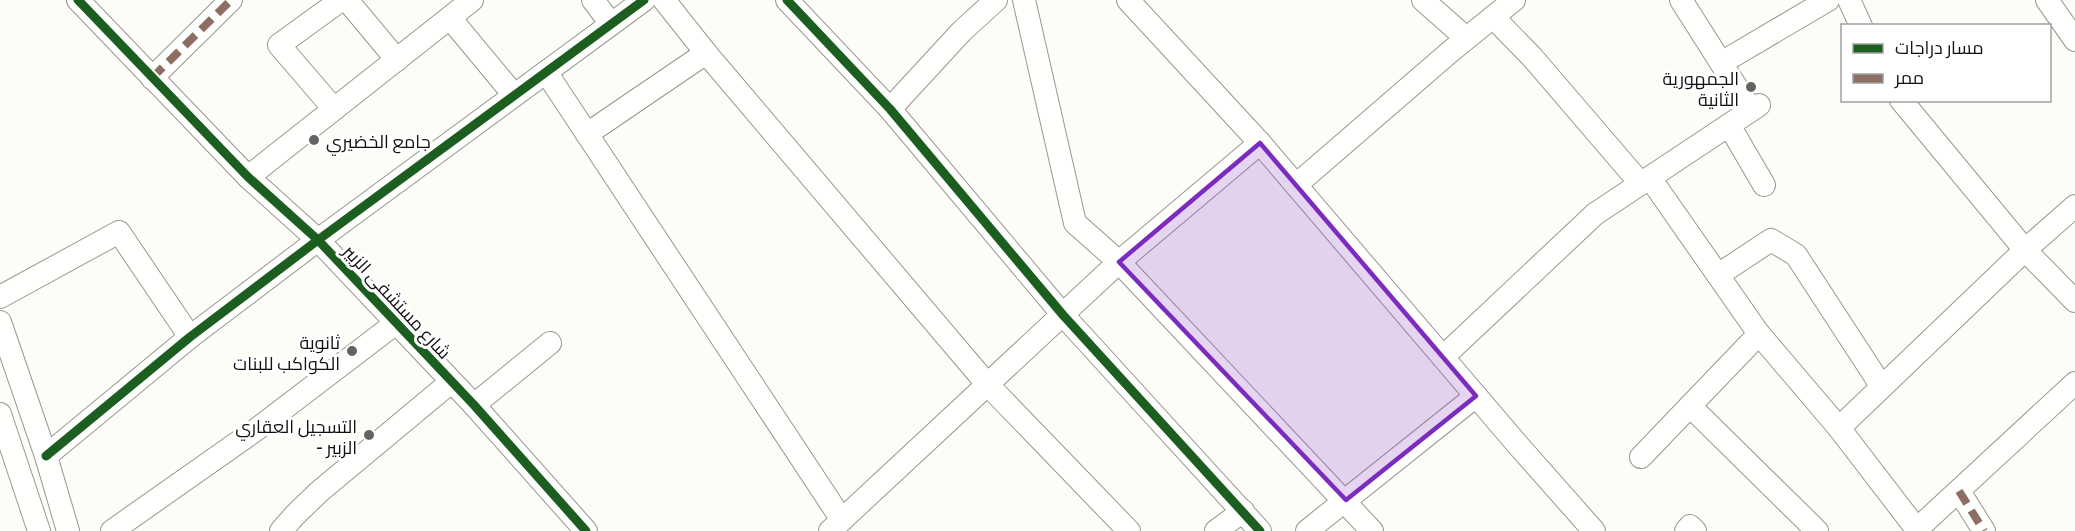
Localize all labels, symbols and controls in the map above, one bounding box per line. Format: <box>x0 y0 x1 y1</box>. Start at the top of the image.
legend <box>1841 24 2051 102</box>
text: مسار دراجات <box>1895 33 1983 60</box>
text: ممر <box>1894 63 1924 90</box>
place label: الجمهورية الثانية <box>1663 64 1739 112</box>
marker: الجمهورية الثانية <box>1744 80 1758 94</box>
place label: جامع الخضيري <box>326 127 431 156</box>
marker: جامع الخضيري <box>307 133 321 147</box>
street label: شارع مستشفى الزبير <box>337 237 458 364</box>
place label: ثانوية الكواكب للبنات <box>233 328 340 376</box>
marker: ثانوية الكواكب للبنات <box>345 344 359 358</box>
place label: التسجيل العقاري - الزبير <box>235 412 357 460</box>
marker: التسجيل العقاري - الزبير <box>362 428 376 442</box>

